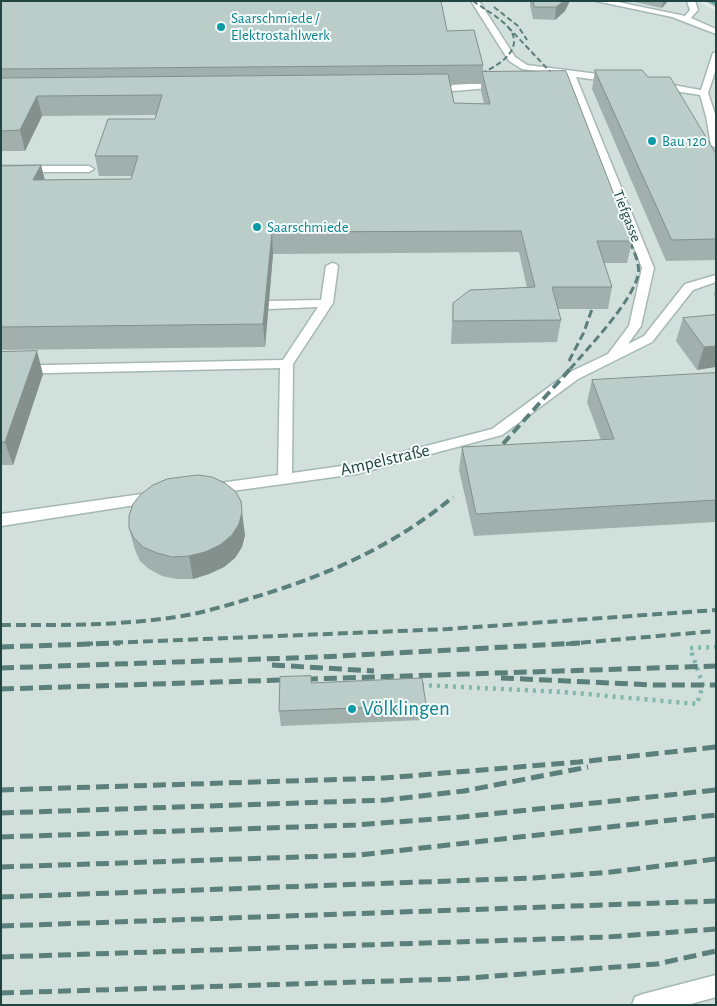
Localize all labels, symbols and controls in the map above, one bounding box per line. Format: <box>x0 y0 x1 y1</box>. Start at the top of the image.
place label: Saarschmiede / Elektrostahlwerk <box>231 9 330 44</box>
marker: Saarschmiede / Elektrostahlwerk <box>215 21 227 33</box>
place label: Bau 120 <box>662 132 707 150</box>
marker: Bau 120 <box>646 135 658 147</box>
street label: Tiefgasse <box>609 187 645 245</box>
place label: Saarschmiede <box>267 218 349 236</box>
marker: Saarschmiede <box>251 221 263 233</box>
street label: Ampelstraße <box>338 439 432 481</box>
place label: Völklingen <box>362 696 450 722</box>
marker: Völklingen <box>346 703 358 715</box>

